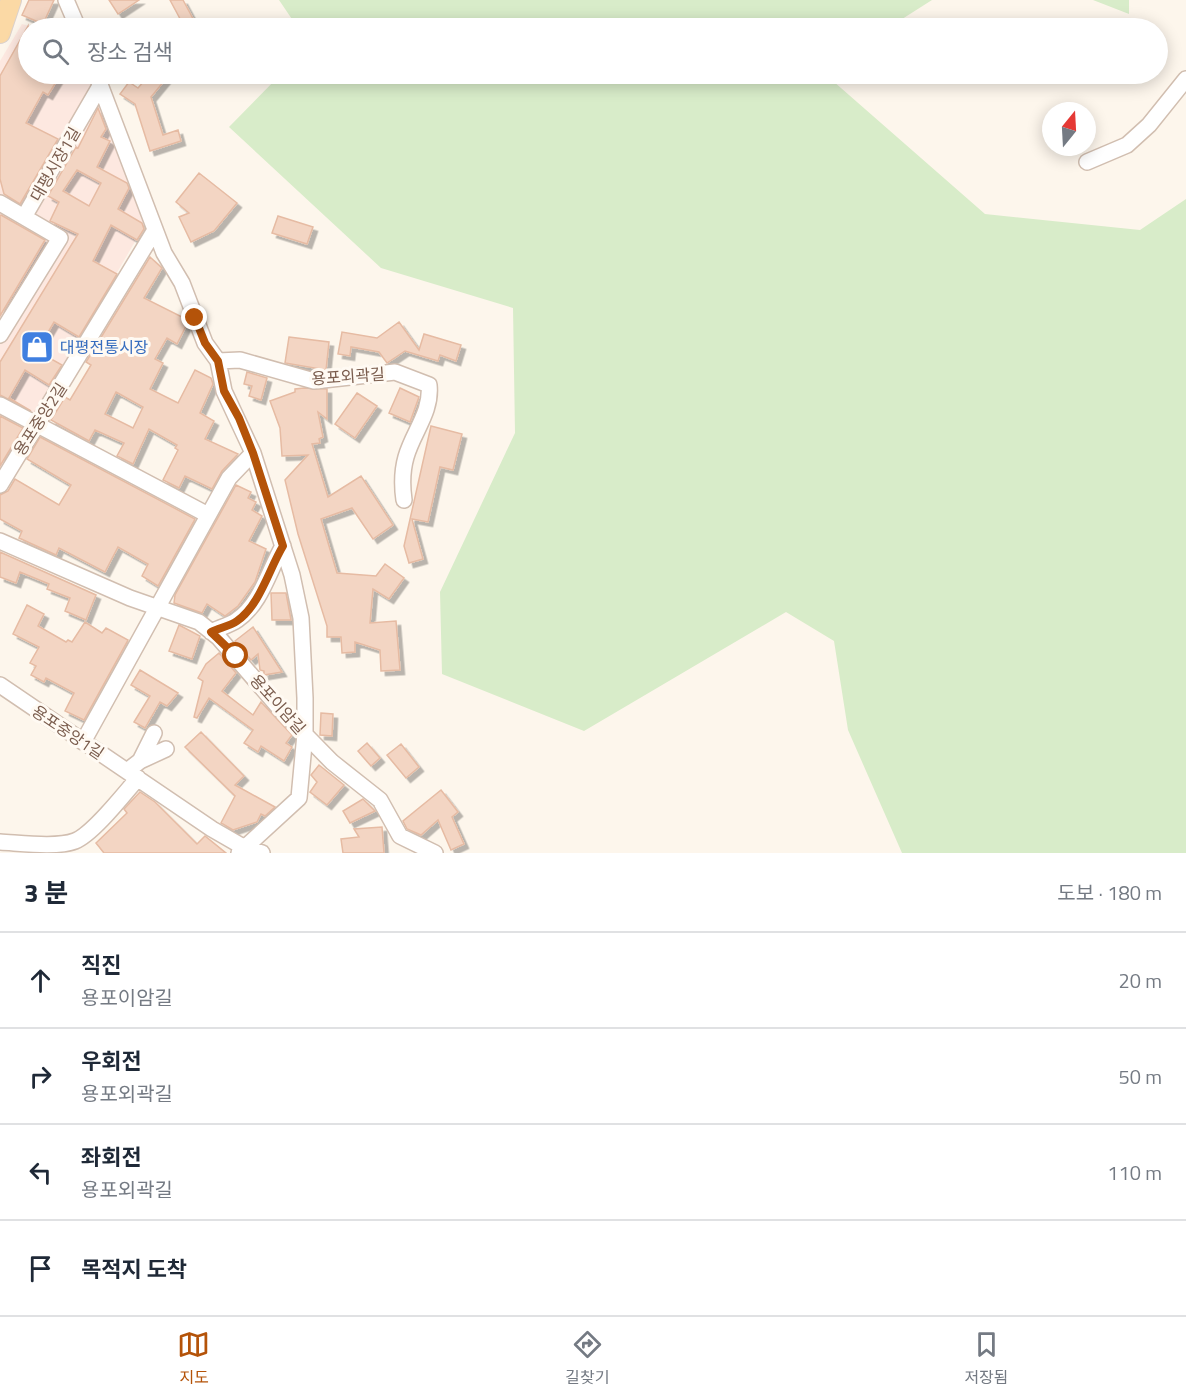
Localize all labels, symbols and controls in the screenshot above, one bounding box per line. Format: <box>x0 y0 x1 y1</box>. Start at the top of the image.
search box <box>18 18 1168 84</box>
icon: search <box>39 35 72 68</box>
text: 장소 검색 <box>87 35 173 69</box>
north arrow <box>1042 102 1096 156</box>
street label: 대평시장1길 <box>24 122 86 206</box>
route end <box>181 304 207 330</box>
shop icon: 대평전통시장 <box>19 329 55 365</box>
place label: 대평전통시장 <box>60 335 149 359</box>
street label: 용포외곽길 <box>310 361 386 391</box>
street label: 용포중앙2길 <box>7 378 73 460</box>
route start <box>222 642 248 668</box>
street label: 용포이암길 <box>244 669 312 739</box>
street label: 용포중앙1길 <box>27 699 109 765</box>
text: 3 분 <box>24 873 68 912</box>
text: 도보 · 180 m <box>1057 877 1162 908</box>
text: 직진 <box>81 948 121 982</box>
icon: ahead <box>24 964 57 997</box>
text: 20 m <box>1118 965 1162 996</box>
text: 용포이암길 <box>81 982 173 1013</box>
text: 우회전 <box>81 1044 142 1078</box>
icon: right <box>24 1060 57 1093</box>
text: 50 m <box>1118 1061 1162 1092</box>
text: 용포외곽길 <box>81 1078 173 1109</box>
text: 좌회전 <box>81 1140 142 1174</box>
icon: left <box>24 1156 57 1189</box>
text: 110 m <box>1107 1157 1162 1188</box>
text: 용포외곽길 <box>81 1174 173 1205</box>
icon: arrive <box>24 1252 57 1285</box>
text: 목적지 도착 <box>81 1252 187 1286</box>
tab: 지도 <box>177 1328 210 1389</box>
tab: 길찾기 <box>565 1328 609 1389</box>
tab: 저장됨 <box>964 1328 1009 1389</box>

